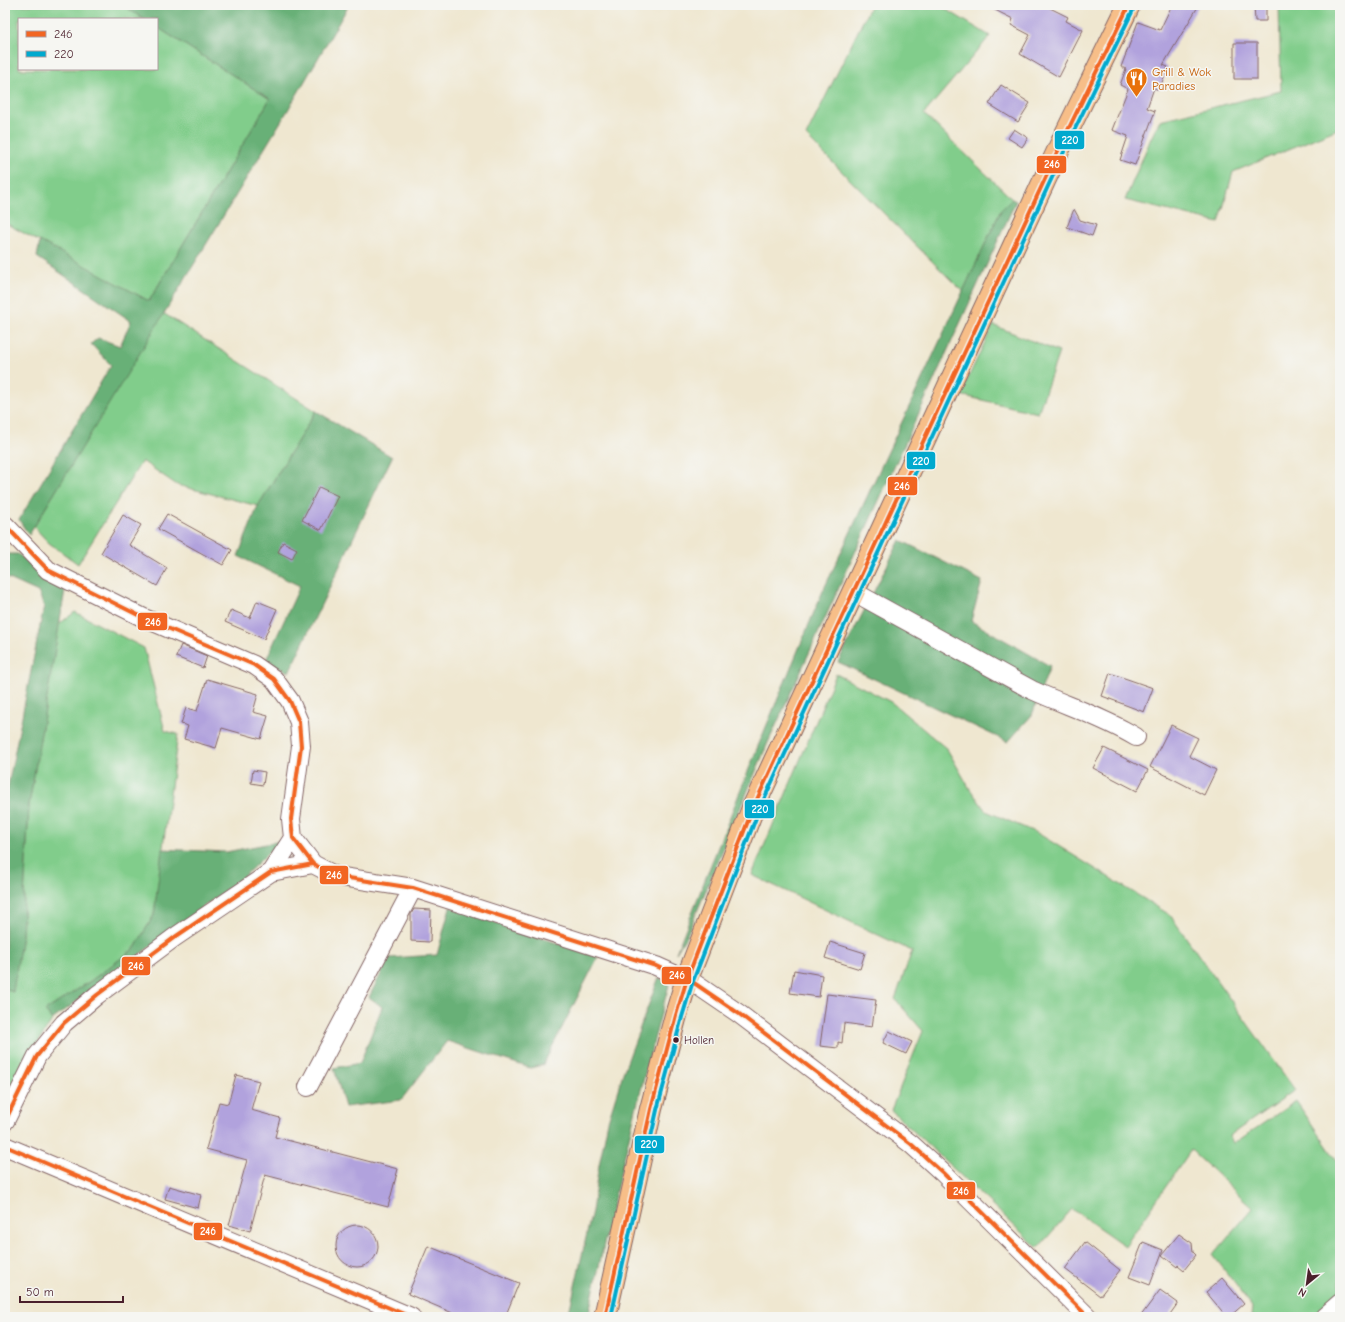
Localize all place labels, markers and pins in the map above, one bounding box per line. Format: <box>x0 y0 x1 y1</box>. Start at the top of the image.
place label: Grill & Wok Paradies <box>1152 65 1211 93</box>
restaurant icon: Grill & Wok Paradies <box>1124 66 1150 99</box>
place label: Hollen <box>684 1034 714 1047</box>
marker: Hollen <box>671 1035 681 1045</box>

